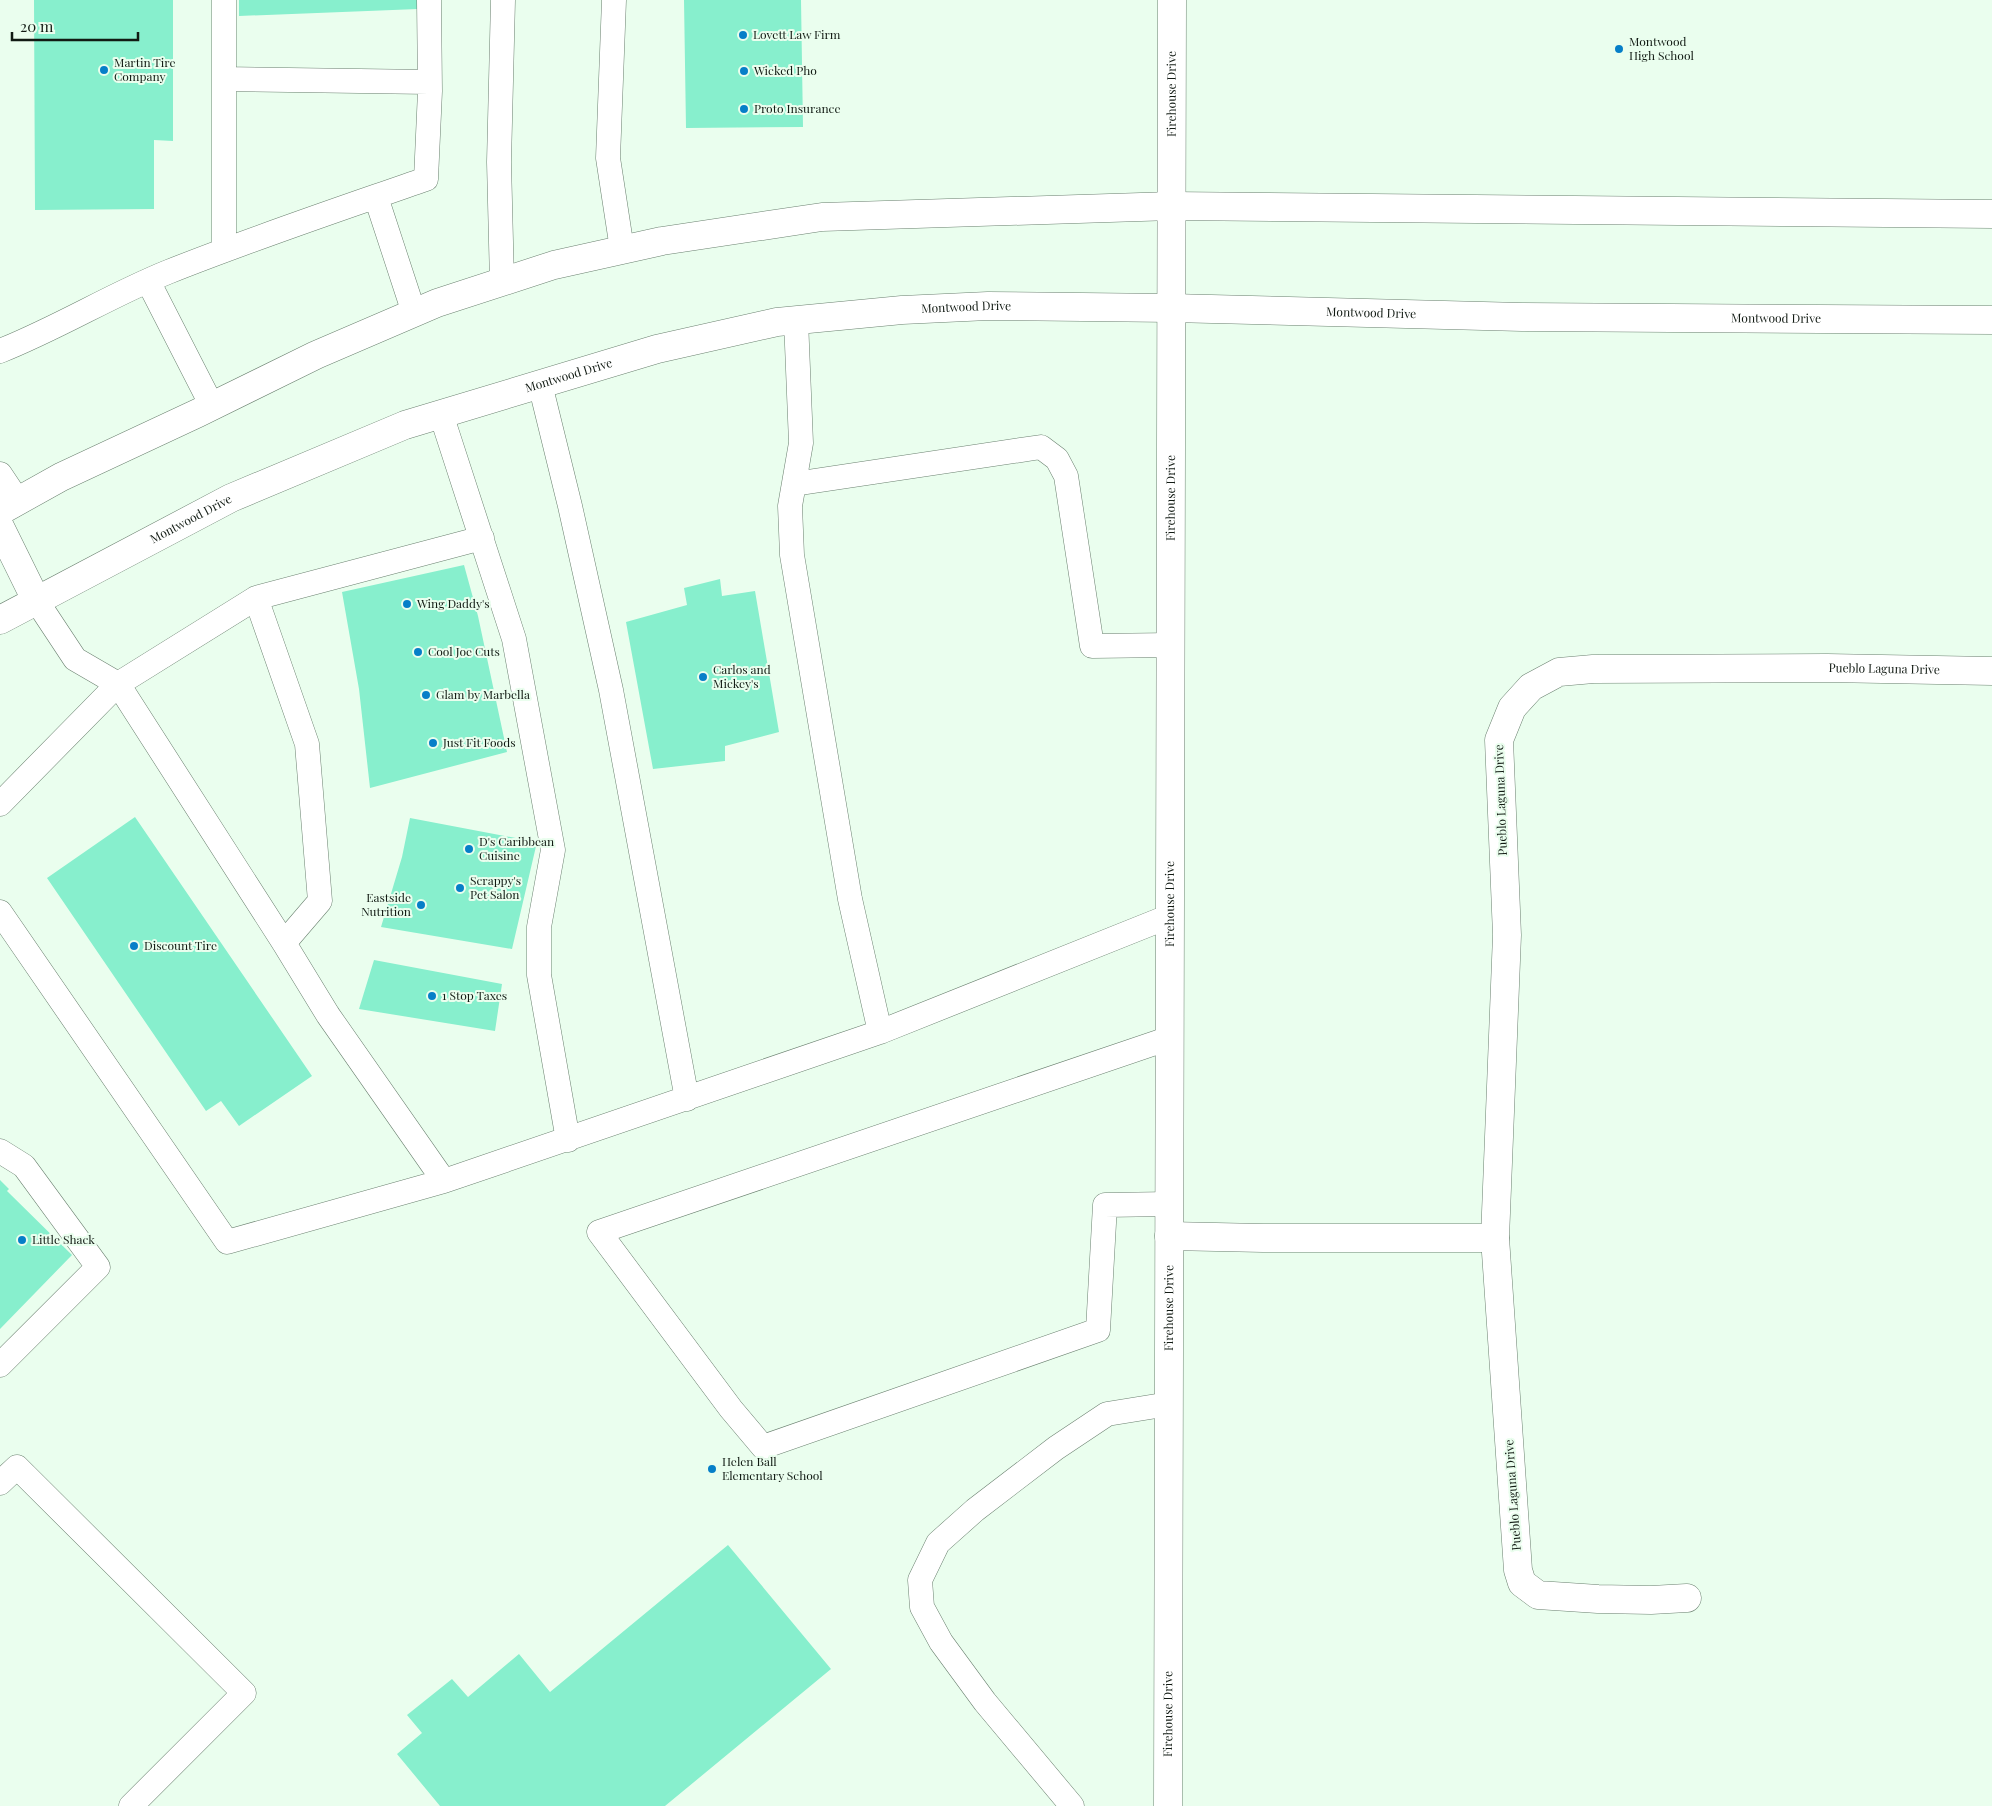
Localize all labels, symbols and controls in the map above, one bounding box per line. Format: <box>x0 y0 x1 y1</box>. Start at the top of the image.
scale bar <box>12 10 139 42</box>
text: 20 m <box>20 16 54 36</box>
place label: Lovett Law Firm <box>753 26 841 42</box>
marker: Lovett Law Firm <box>737 29 749 41</box>
place label: Montwood High School <box>1629 33 1694 63</box>
marker: Montwood High School <box>1613 43 1625 55</box>
street label: Firehouse Drive <box>1163 51 1179 137</box>
place label: Martin Tire Company <box>114 54 175 84</box>
place label: Wicked Pho <box>753 62 817 78</box>
marker: Martin Tire Company <box>98 64 110 76</box>
marker: Wicked Pho <box>738 65 750 77</box>
place label: Proto Insurance <box>754 100 840 116</box>
marker: Proto Insurance <box>738 103 750 115</box>
street label: Montwood Drive <box>921 297 1011 316</box>
street label: Montwood Drive <box>1326 303 1416 321</box>
street label: Montwood Drive <box>1731 309 1821 326</box>
street label: Montwood Drive <box>523 354 614 395</box>
street label: Firehouse Drive <box>1162 455 1178 541</box>
street label: Montwood Drive <box>147 490 234 546</box>
place label: Wing Daddy's <box>416 595 490 611</box>
marker: Wing Daddy's <box>401 598 413 610</box>
place label: Cool Joe Cuts <box>428 643 500 659</box>
marker: Cool Joe Cuts <box>412 646 424 658</box>
street label: Pueblo Laguna Drive <box>1828 659 1940 677</box>
place label: Carlos and Mickey's <box>713 661 771 691</box>
marker: Carlos and Mickey's <box>697 671 709 683</box>
place label: Glam by Marbella <box>436 686 530 702</box>
marker: Glam by Marbella <box>420 689 432 701</box>
place label: Just Fit Foods <box>442 734 516 750</box>
marker: Just Fit Foods <box>427 737 439 749</box>
street label: Pueblo Laguna Drive <box>1490 744 1510 856</box>
place label: D's Caribbean Cuisine <box>479 833 554 863</box>
marker: D's Caribbean Cuisine <box>463 843 475 855</box>
street label: Firehouse Drive <box>1161 861 1177 947</box>
place label: Scrappy's Pet Salon <box>470 872 521 902</box>
marker: Scrappy's Pet Salon <box>454 882 466 894</box>
place label: Eastside Nutrition <box>361 889 411 919</box>
marker: Eastside Nutrition <box>415 899 427 911</box>
place label: Discount Tire <box>144 937 217 953</box>
marker: Discount Tire <box>128 940 140 952</box>
place label: 1 Stop Taxes <box>442 987 507 1003</box>
marker: 1 Stop Taxes <box>426 990 438 1002</box>
place label: Little Shack <box>32 1231 95 1247</box>
marker: Little Shack <box>16 1234 28 1246</box>
street label: Firehouse Drive <box>1160 1265 1176 1351</box>
street label: Pueblo Laguna Drive <box>1500 1439 1524 1551</box>
place label: Helen Ball Elementary School <box>722 1453 823 1483</box>
marker: Helen Ball Elementary School <box>706 1463 718 1475</box>
street label: Firehouse Drive <box>1159 1671 1175 1757</box>

